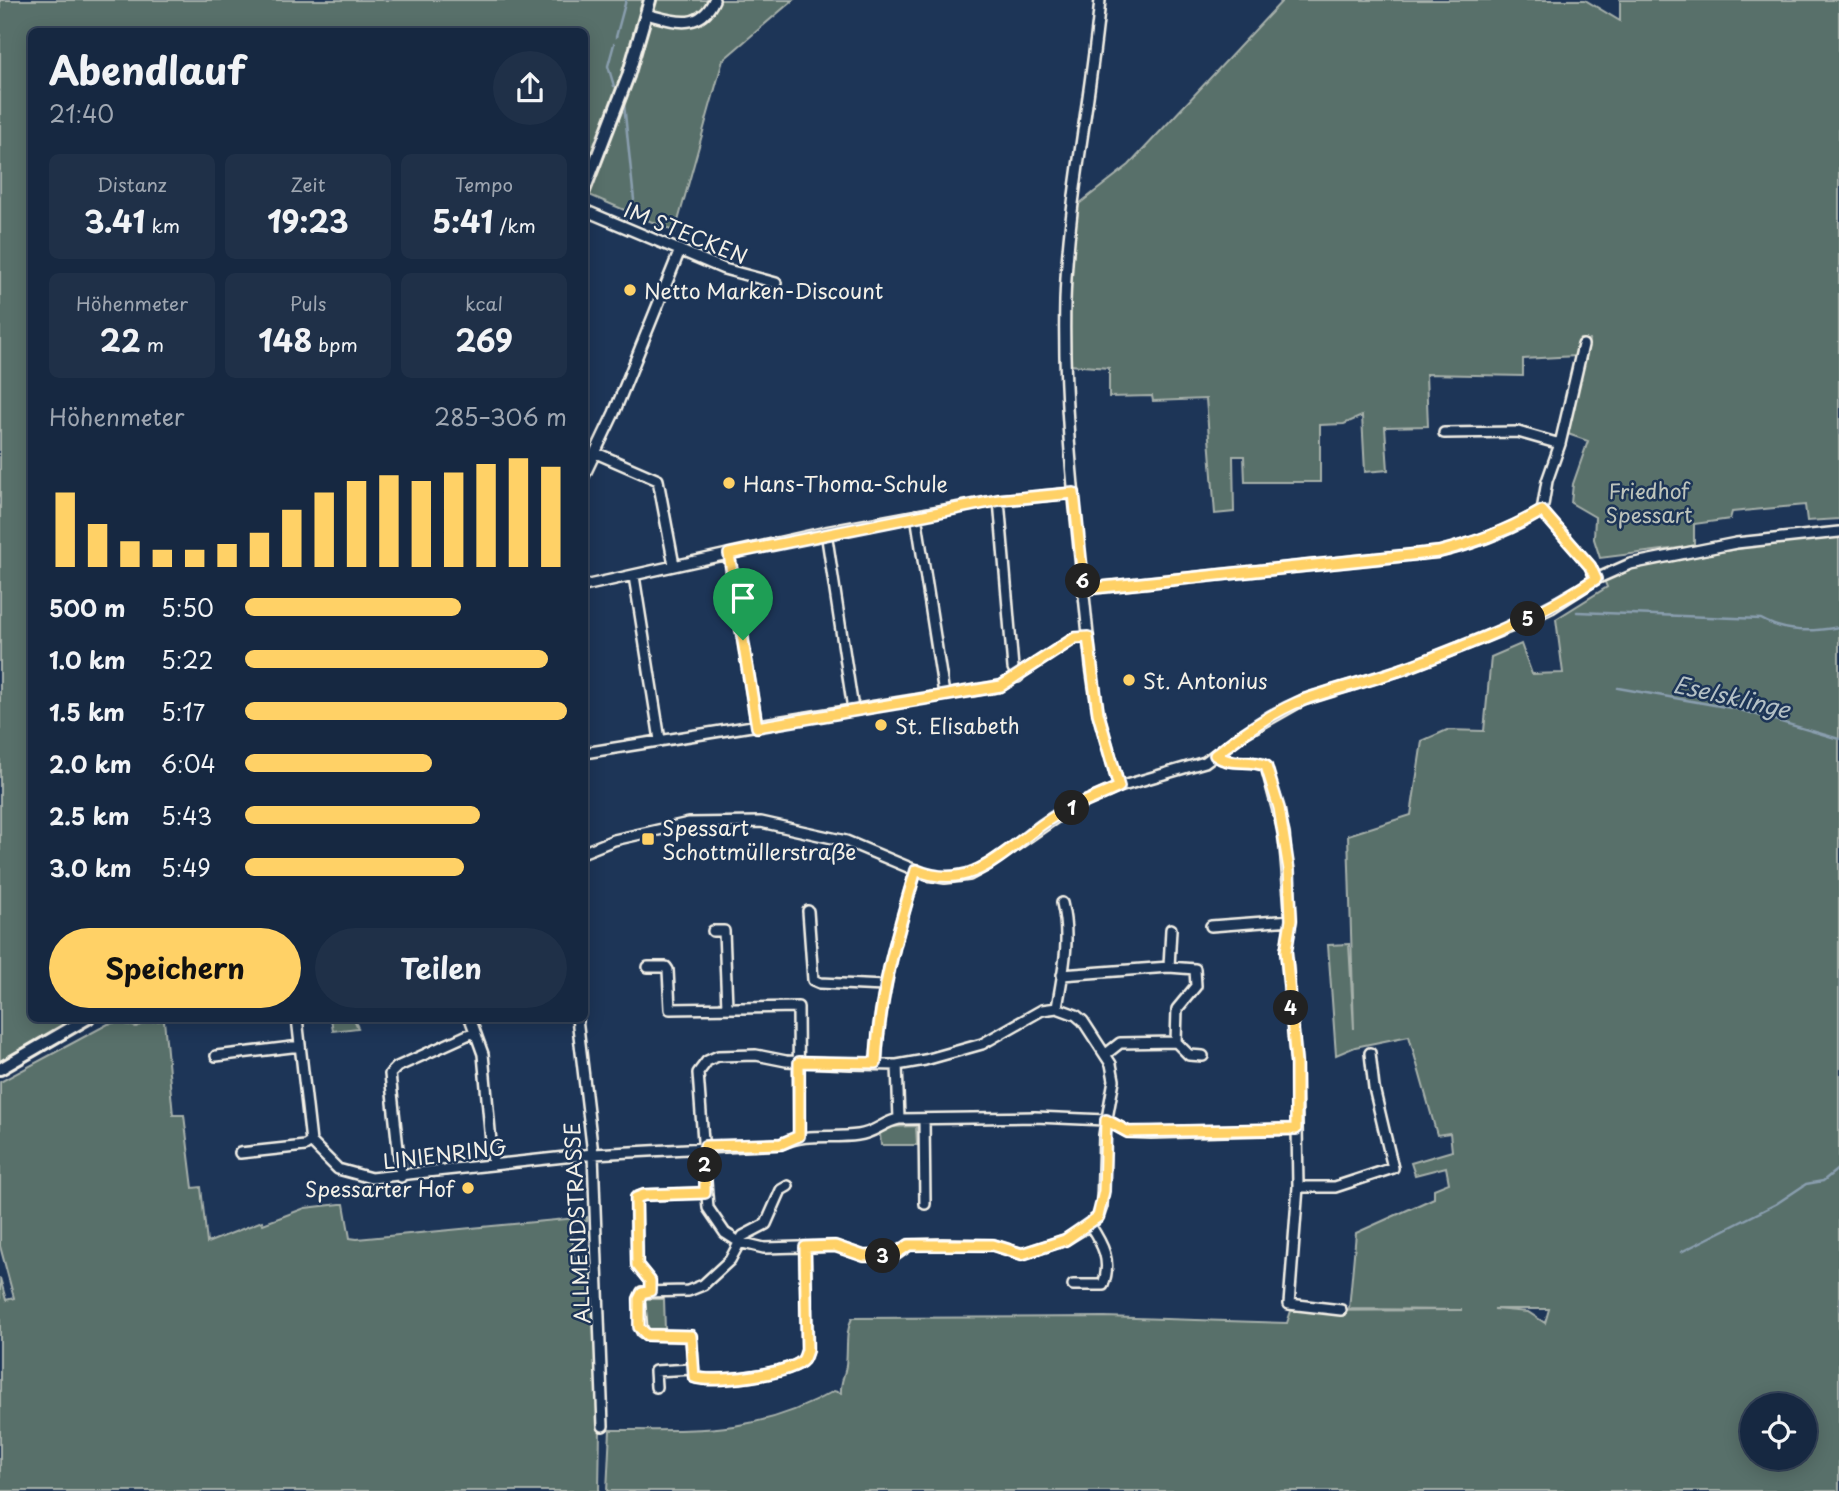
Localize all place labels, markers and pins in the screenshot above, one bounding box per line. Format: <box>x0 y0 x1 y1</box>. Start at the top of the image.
place label: Netto Marken-Discount <box>644 274 883 306</box>
marker: Netto Marken-Discount <box>622 282 638 298</box>
place label: Hans-Thoma-Schule <box>743 467 948 499</box>
marker: Hans-Thoma-Schule <box>721 475 737 491</box>
pin: 6 <box>1066 564 1100 598</box>
pin <box>713 568 773 640</box>
pin: 5 <box>1510 602 1546 636</box>
place label: St. Antonius <box>1143 664 1268 696</box>
marker: St. Antonius <box>1121 672 1137 688</box>
place label: St. Elisabeth <box>895 709 1020 741</box>
marker: St. Elisabeth <box>873 717 889 733</box>
pin: 1 <box>1054 790 1090 826</box>
place label: Spessart Schottmüllerstraße <box>662 811 857 867</box>
marker: Spessart Schottmüllerstraße <box>640 831 656 847</box>
pin: 4 <box>1274 990 1308 1026</box>
pin: 2 <box>688 1148 722 1182</box>
place label: Spessarter Hof <box>305 1172 456 1204</box>
marker: Spessarter Hof <box>460 1180 476 1196</box>
pin: 3 <box>866 1238 900 1274</box>

